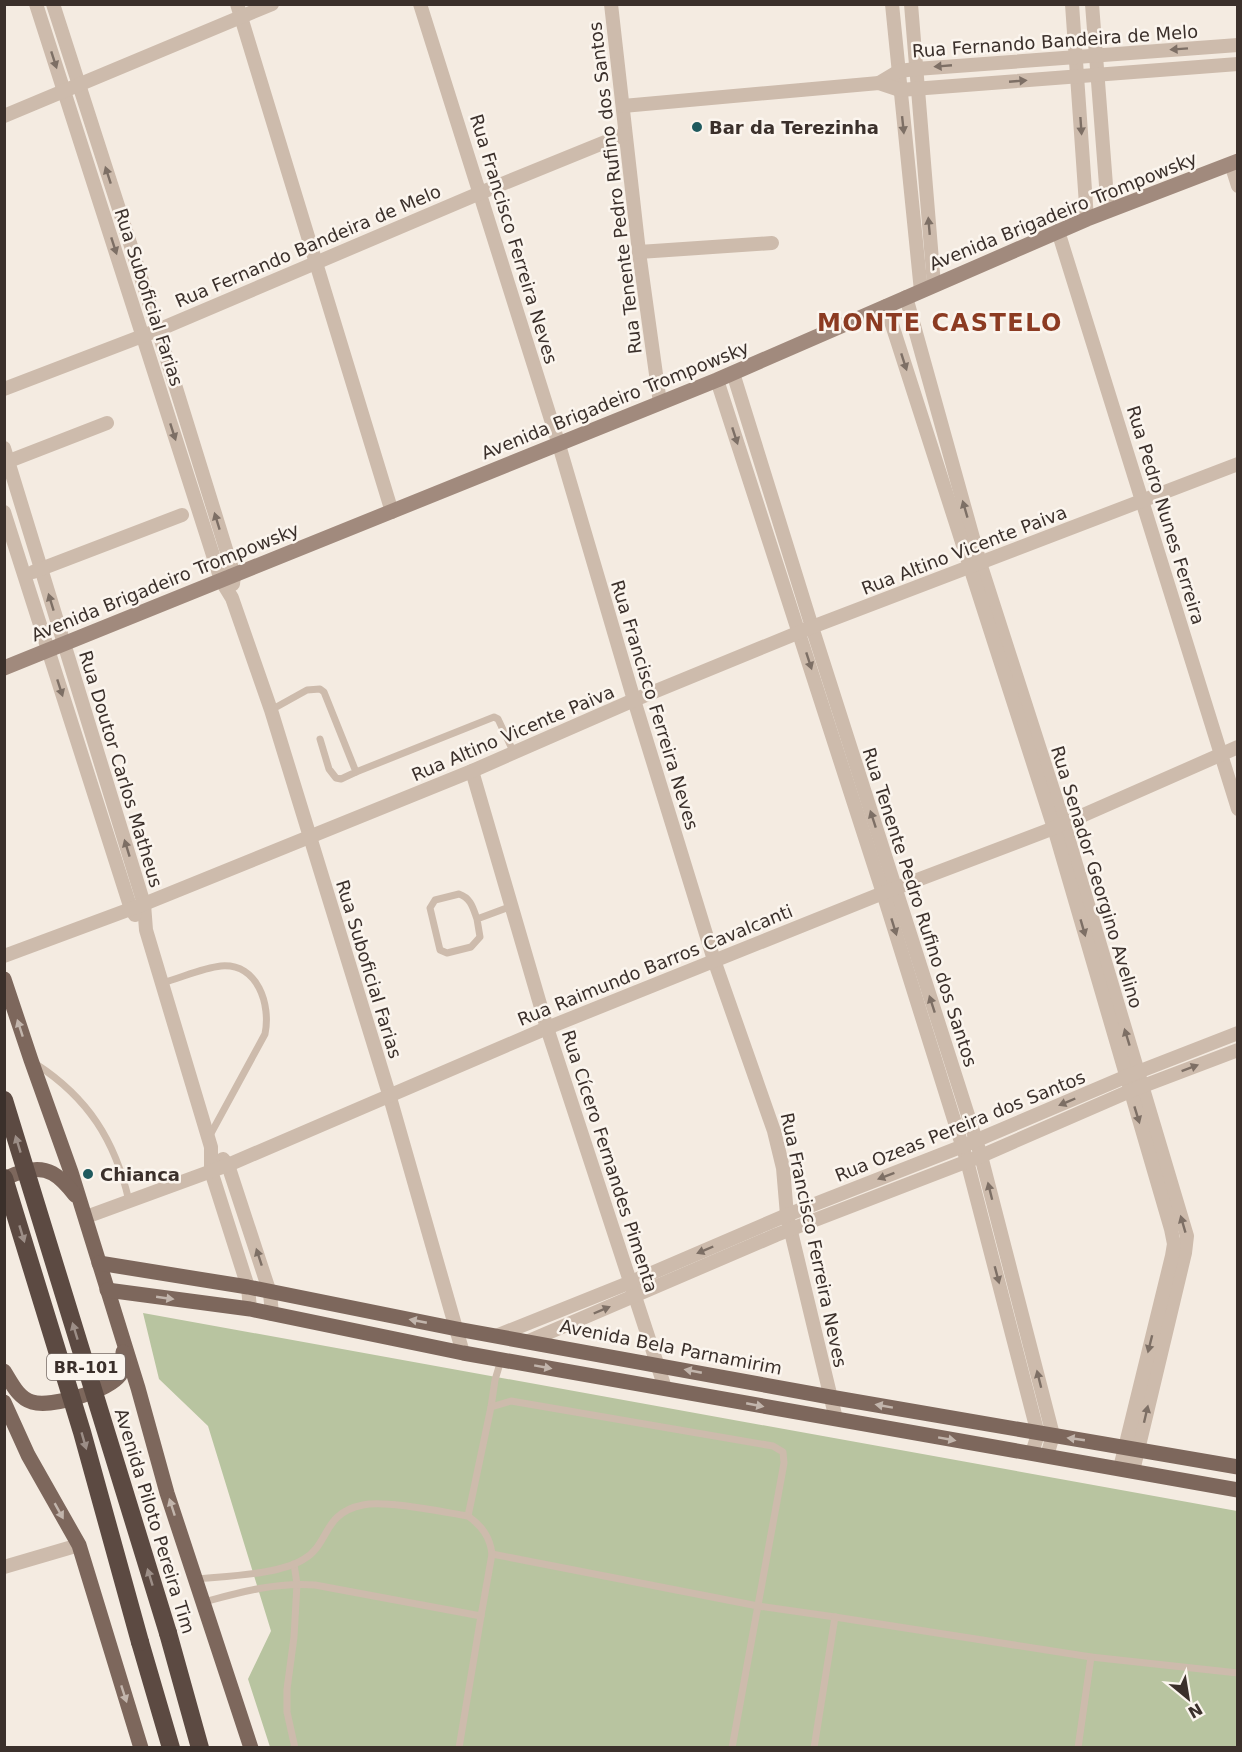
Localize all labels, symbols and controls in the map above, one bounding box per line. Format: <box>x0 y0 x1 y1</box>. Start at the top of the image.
street label: Rua Tenente Pedro Rufino dos Santos <box>584 21 646 355</box>
street label: Rua Fernando Bandeira de Melo <box>911 21 1199 61</box>
one-way arrow <box>1170 45 1189 54</box>
one-way arrow <box>50 51 60 69</box>
one-way arrow <box>933 62 952 71</box>
one-way arrow <box>1008 76 1027 86</box>
street label: Rua Francisco Ferreira Neves <box>466 112 562 366</box>
one-way arrow <box>898 116 908 135</box>
one-way arrow <box>1077 116 1086 135</box>
place label: Bar da Terezinha <box>709 117 879 138</box>
marker: Bar da Terezinha <box>690 120 704 134</box>
street label: Avenida Brigadeiro Trompowsky <box>926 147 1200 274</box>
one-way arrow <box>103 166 112 184</box>
street label: Rua Fernando Bandeira de Melo <box>172 180 444 312</box>
street label: Rua Suboficial Farias <box>110 205 188 389</box>
one-way arrow <box>924 217 934 236</box>
one-way arrow <box>110 237 119 255</box>
district label: MONTE CASTELO <box>817 309 1063 337</box>
street label: Avenida Brigadeiro Trompowsky <box>478 336 752 463</box>
one-way arrow <box>899 353 909 371</box>
street label: Rua Pedro Nunes Ferreira <box>1123 403 1209 627</box>
one-way arrow <box>169 423 179 441</box>
one-way arrow <box>731 427 740 445</box>
one-way arrow <box>960 500 970 518</box>
street label: Rua Altino Vicente Paiva <box>858 501 1070 599</box>
one-way arrow <box>212 512 221 530</box>
street label: Avenida Brigadeiro Trompowsky <box>28 518 302 645</box>
street label: Rua Francisco Ferreira Neves <box>607 578 703 832</box>
one-way arrow <box>46 593 55 611</box>
street label: Rua Doutor Carlos Matheus <box>75 648 167 890</box>
one-way arrow <box>804 652 814 670</box>
one-way arrow <box>55 679 65 697</box>
street label: Rua Altino Vicente Paiva <box>408 681 618 785</box>
street label: Rua Senador Georgino Avelino <box>1047 743 1147 1011</box>
street label: Rua Tenente Pedro Rufino dos Santos <box>858 745 982 1069</box>
one-way arrow <box>868 810 877 828</box>
one-way arrow <box>122 839 131 857</box>
street label: Rua Suboficial Farias <box>332 877 406 1061</box>
street label: Rua Raimundo Barros Cavalcanti <box>514 900 796 1030</box>
one-way arrow <box>890 918 899 936</box>
one-way arrow <box>1079 919 1088 937</box>
one-way arrow <box>927 995 937 1013</box>
one-way arrow <box>15 1019 24 1037</box>
street label: Rua Cícero Fernandes Pimenta <box>558 1027 662 1295</box>
one-way arrow <box>1122 1028 1131 1046</box>
one-way arrow <box>1181 1063 1199 1072</box>
street label: Rua Ozeas Pereira dos Santos <box>832 1066 1088 1186</box>
one-way arrow <box>1058 1098 1075 1107</box>
one-way arrow <box>1133 1106 1142 1124</box>
street label: Rua Francisco Ferreira Neves <box>777 1111 851 1369</box>
one-way arrow <box>13 1135 22 1153</box>
place label: Chianca <box>100 1164 180 1185</box>
marker: Chianca <box>81 1167 95 1181</box>
one-way arrow <box>877 1172 895 1181</box>
one-way arrow <box>985 1181 995 1200</box>
one-way arrow <box>1178 1215 1187 1233</box>
one-way arrow <box>17 1225 27 1243</box>
one-way arrow <box>697 1245 714 1254</box>
one-way arrow <box>254 1248 263 1266</box>
one-way arrow <box>992 1265 1002 1284</box>
one-way arrow <box>156 1293 175 1302</box>
one-way arrow <box>594 1305 612 1315</box>
street label: Avenida Bela Parnamirim <box>558 1315 784 1379</box>
one-way arrow <box>408 1316 427 1325</box>
one-way arrow <box>70 1322 79 1340</box>
one-way arrow <box>1145 1335 1155 1353</box>
road number: BR-101 <box>47 1354 125 1380</box>
one-way arrow <box>533 1363 552 1372</box>
one-way arrow <box>683 1366 702 1375</box>
one-way arrow <box>1034 1370 1043 1388</box>
one-way arrow <box>746 1400 765 1409</box>
one-way arrow <box>875 1402 894 1411</box>
one-way arrow <box>1141 1404 1151 1423</box>
street label: Avenida Piloto Pereira Tim <box>111 1406 199 1636</box>
one-way arrow <box>80 1432 89 1450</box>
one-way arrow <box>938 1434 957 1443</box>
one-way arrow <box>1067 1434 1086 1443</box>
one-way arrow <box>167 1498 176 1516</box>
one-way arrow <box>54 1503 64 1520</box>
one-way arrow <box>145 1568 155 1586</box>
north arrow <box>1158 1668 1218 1728</box>
one-way arrow <box>120 1685 129 1703</box>
text: N <box>1185 1699 1206 1722</box>

